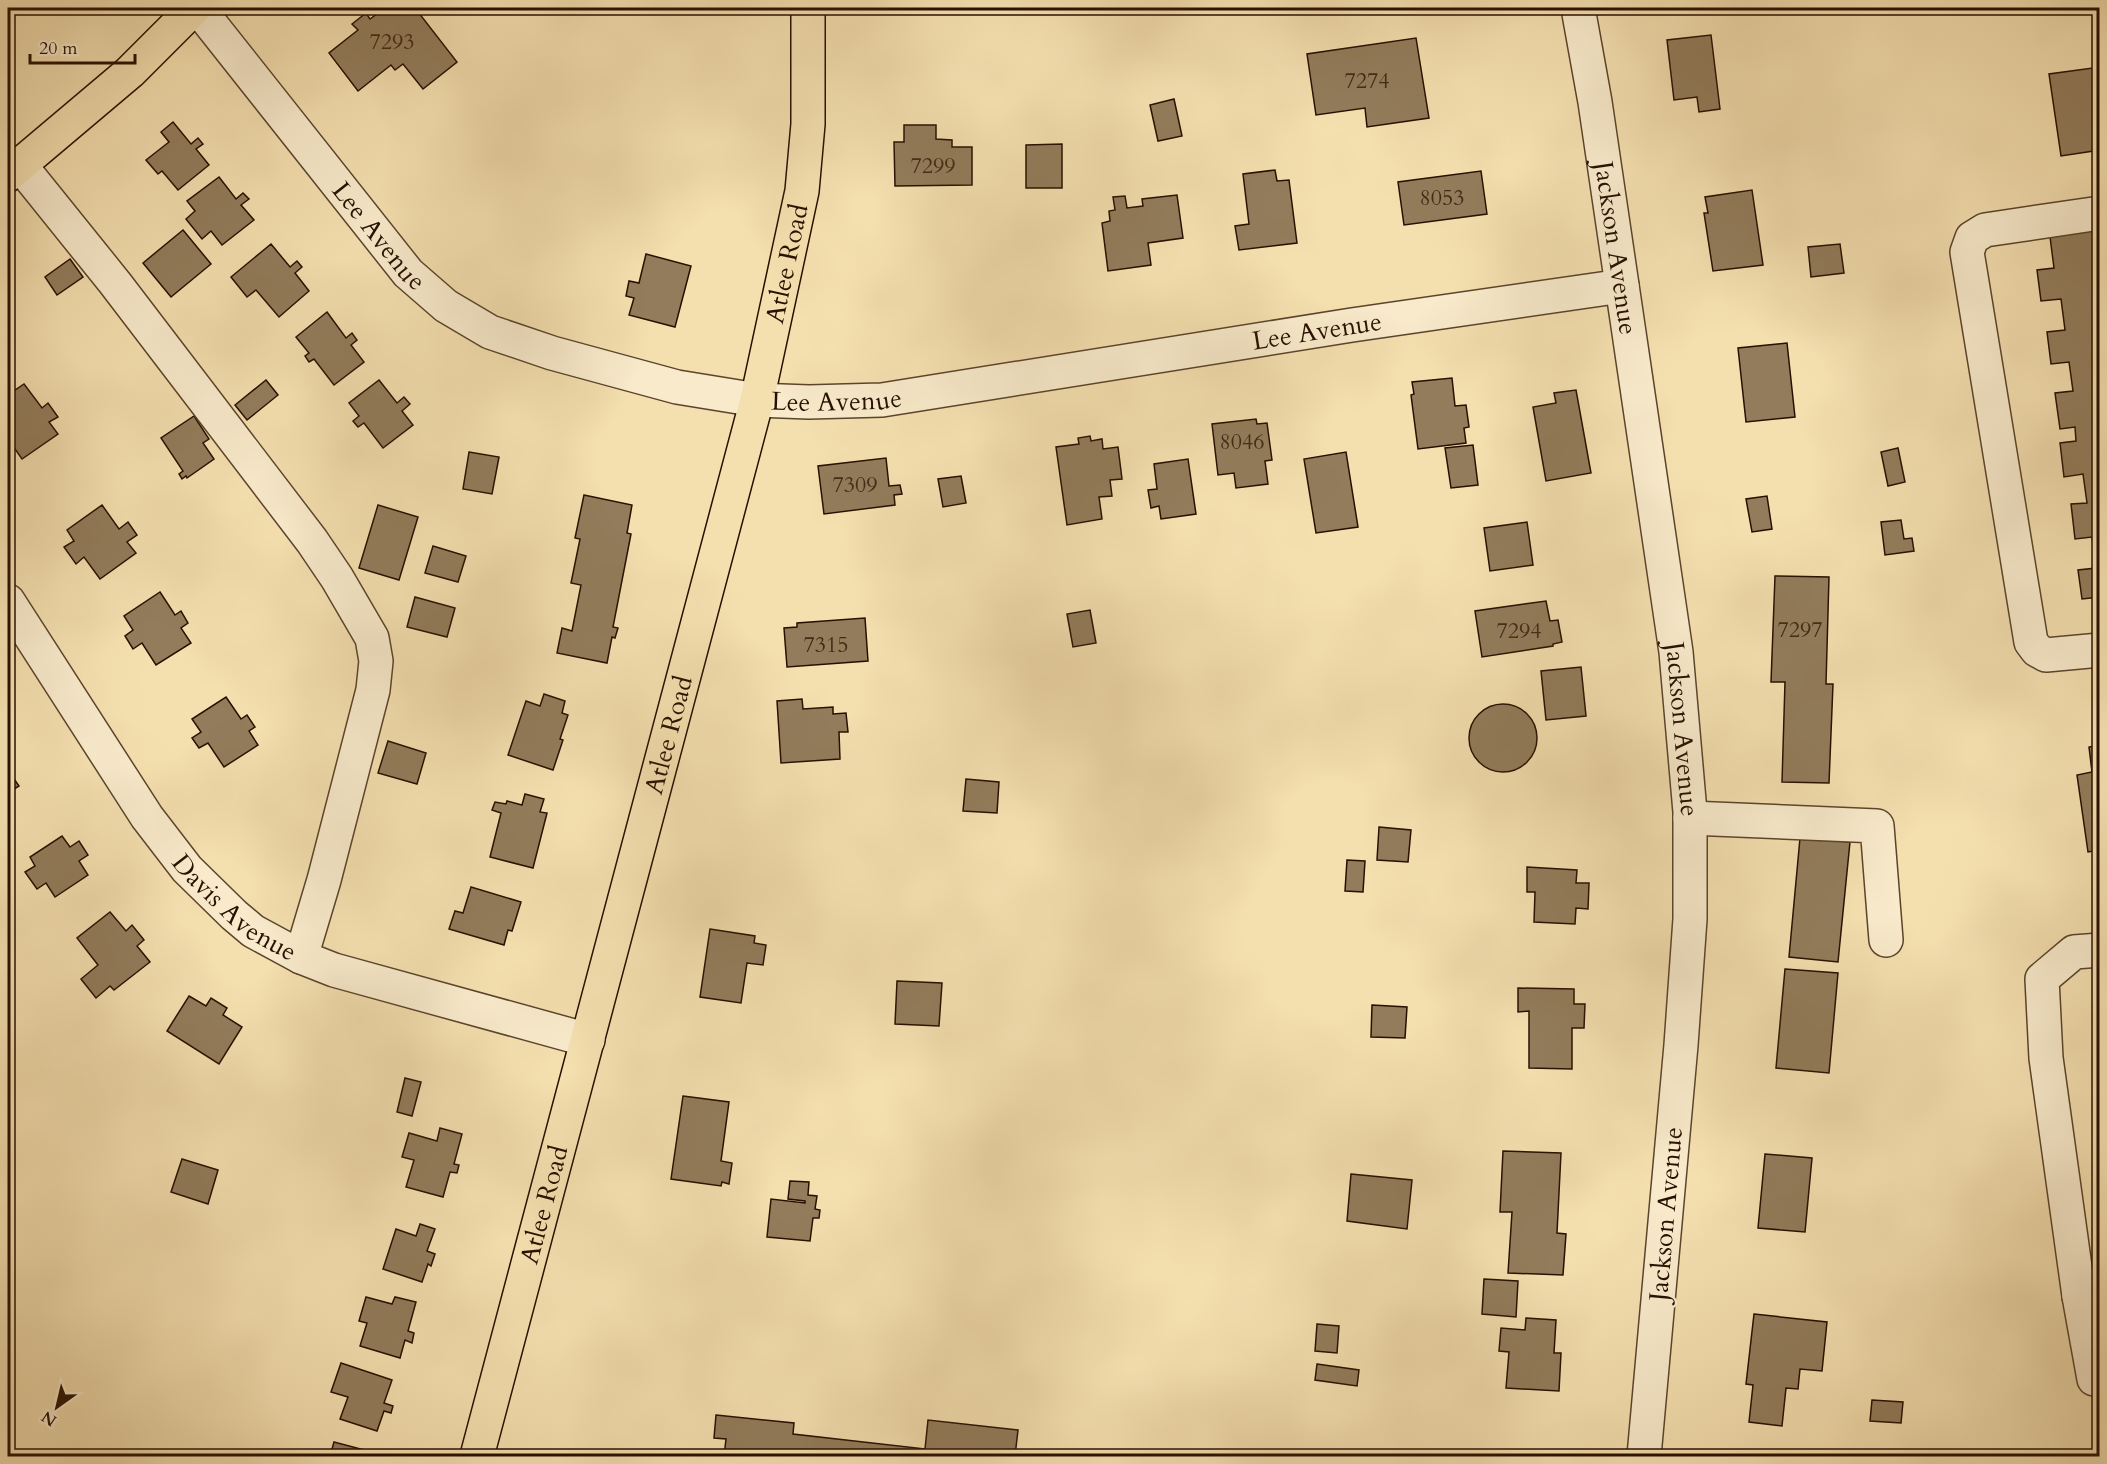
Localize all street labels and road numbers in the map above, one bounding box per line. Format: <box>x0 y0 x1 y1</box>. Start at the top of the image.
street label: Jackson Avenue <box>1586 155 1647 337</box>
street label: Lee Avenue <box>324 174 433 298</box>
street label: Atlee Road <box>757 201 816 327</box>
street label: Lee Avenue <box>1250 303 1384 358</box>
street label: Lee Avenue <box>770 380 904 420</box>
street label: Jackson Avenue <box>1657 636 1708 818</box>
street label: Atlee Road <box>636 672 701 798</box>
street label: Davis Avenue <box>164 847 303 969</box>
street label: Jackson Avenue <box>1641 1125 1691 1306</box>
street label: Atlee Road <box>511 1142 576 1268</box>

